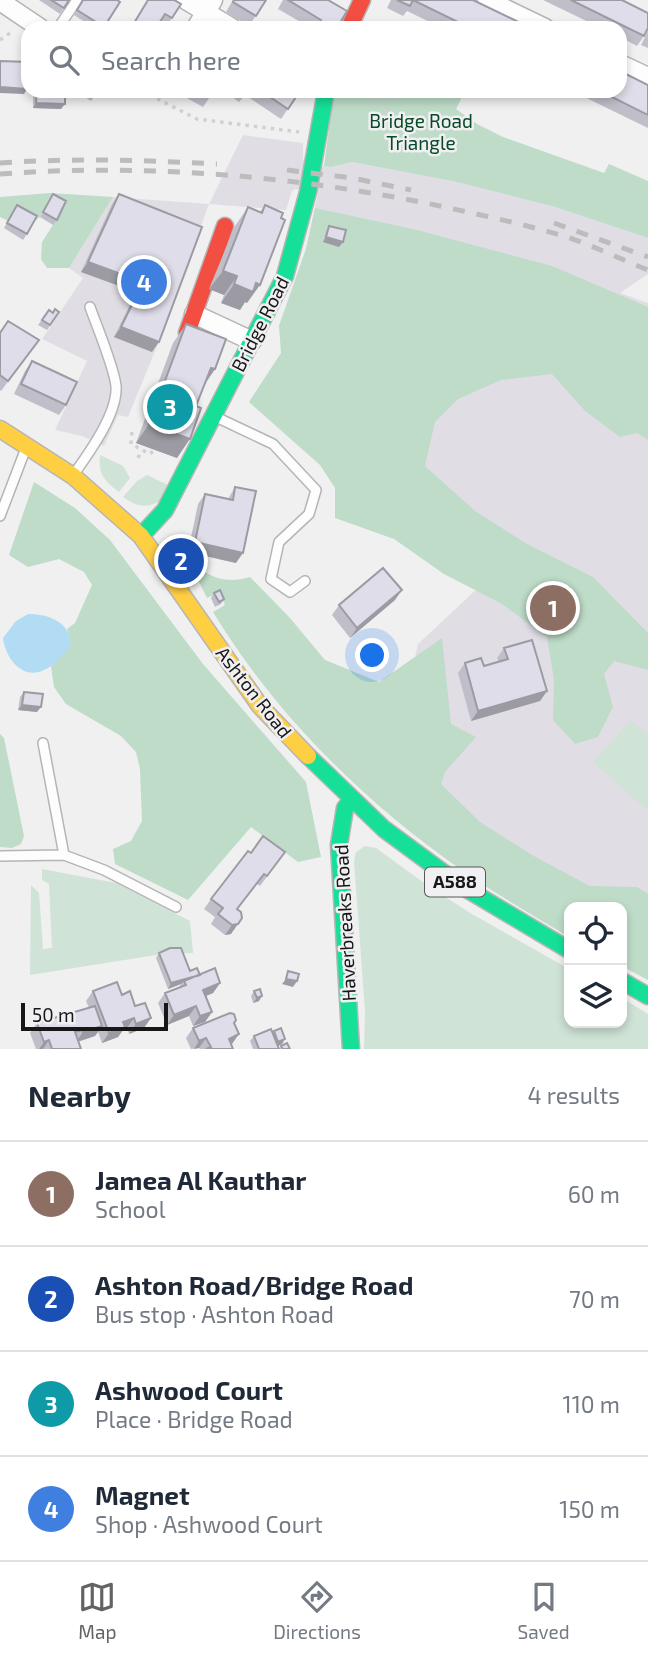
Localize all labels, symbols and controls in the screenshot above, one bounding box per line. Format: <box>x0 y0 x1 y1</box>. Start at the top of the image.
search box <box>21 21 627 98</box>
icon: search <box>45 41 83 79</box>
text: Search here <box>101 44 241 75</box>
park label: Bridge Road Triangle <box>369 109 473 154</box>
pin: 4 <box>121 256 167 308</box>
street label: Bridge Road <box>226 272 293 375</box>
pin: 3 <box>147 381 193 433</box>
pin: 2 <box>158 535 204 587</box>
pin: 1 <box>530 582 576 634</box>
your location <box>355 638 389 672</box>
street label: Ashton Road <box>212 641 297 742</box>
street label: Haverbreaks Road <box>329 844 360 1002</box>
road number: A588 <box>425 868 485 897</box>
map controls <box>564 902 627 1028</box>
button: locate <box>564 902 627 965</box>
button: layers <box>564 965 627 1028</box>
scale bar <box>21 1000 168 1032</box>
text: 50 m <box>32 1003 75 1026</box>
text: Nearby <box>28 1077 131 1113</box>
text: 4 results <box>528 1081 620 1109</box>
text: Jamea Al Kauthar <box>95 1164 306 1195</box>
text: 1 <box>46 1180 56 1208</box>
text: 60 m <box>568 1180 620 1208</box>
text: School <box>95 1195 165 1223</box>
text: Ashton Road/Bridge Road <box>95 1269 413 1300</box>
text: 2 <box>44 1285 58 1313</box>
text: 70 m <box>569 1285 620 1313</box>
text: Bus stop · Ashton Road <box>95 1300 334 1328</box>
text: Ashwood Court <box>95 1374 283 1405</box>
text: 3 <box>44 1390 58 1418</box>
text: 110 m <box>563 1390 620 1418</box>
text: Place · Bridge Road <box>95 1405 293 1433</box>
text: Magnet <box>95 1479 190 1510</box>
text: 4 <box>44 1495 58 1523</box>
text: 150 m <box>559 1495 620 1523</box>
text: Shop · Ashwood Court <box>95 1510 323 1538</box>
tab: Map <box>78 1578 116 1643</box>
tab: Directions <box>273 1578 361 1643</box>
tab: Saved <box>517 1578 570 1643</box>

